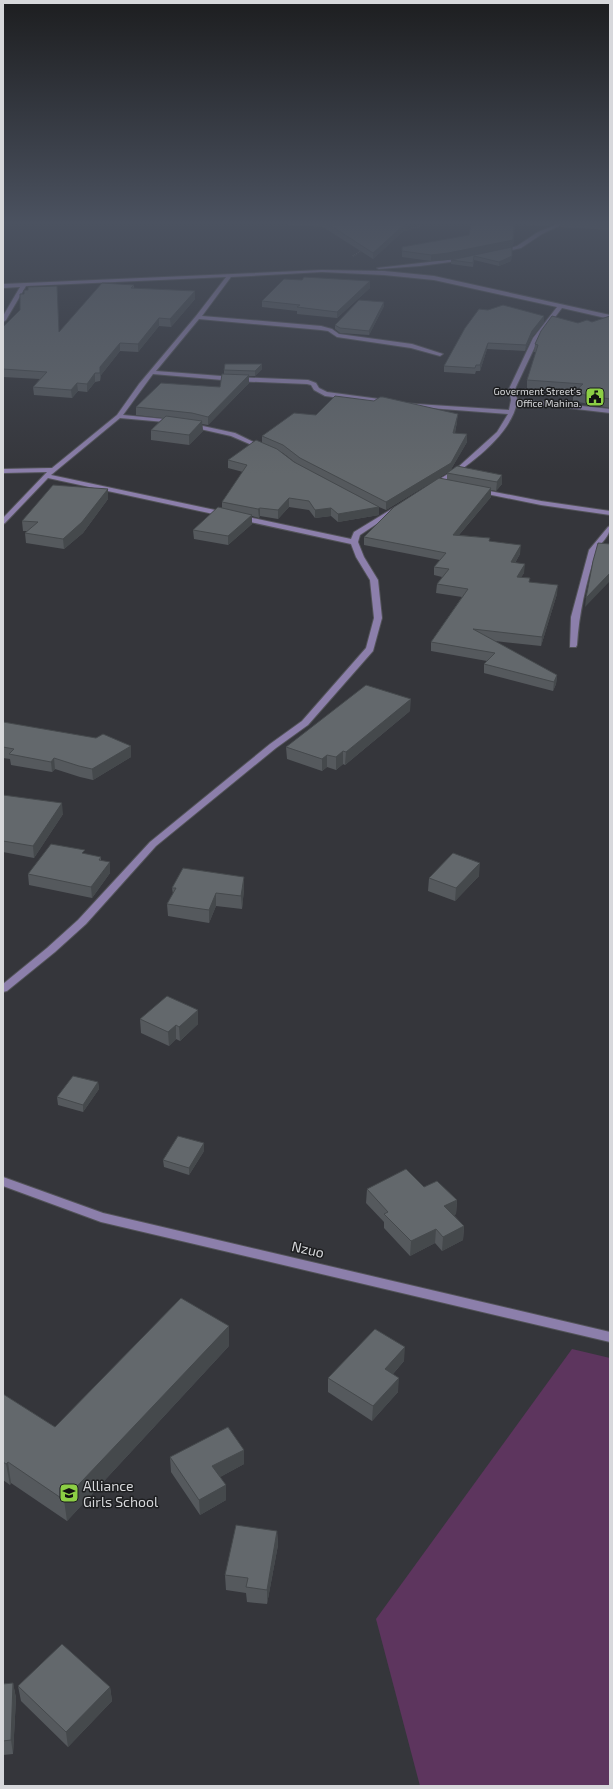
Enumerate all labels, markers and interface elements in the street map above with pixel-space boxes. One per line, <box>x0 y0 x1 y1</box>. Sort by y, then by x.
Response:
place label: Goverment Street's Office Mahina. <box>494 385 581 409</box>
public building icon: Goverment Street's Office Mahina. <box>584 386 606 408</box>
street label: Nzuo <box>290 1237 326 1261</box>
place label: Alliance Girls School <box>83 1477 159 1510</box>
school or university icon: Alliance Girls School <box>58 1482 80 1504</box>

